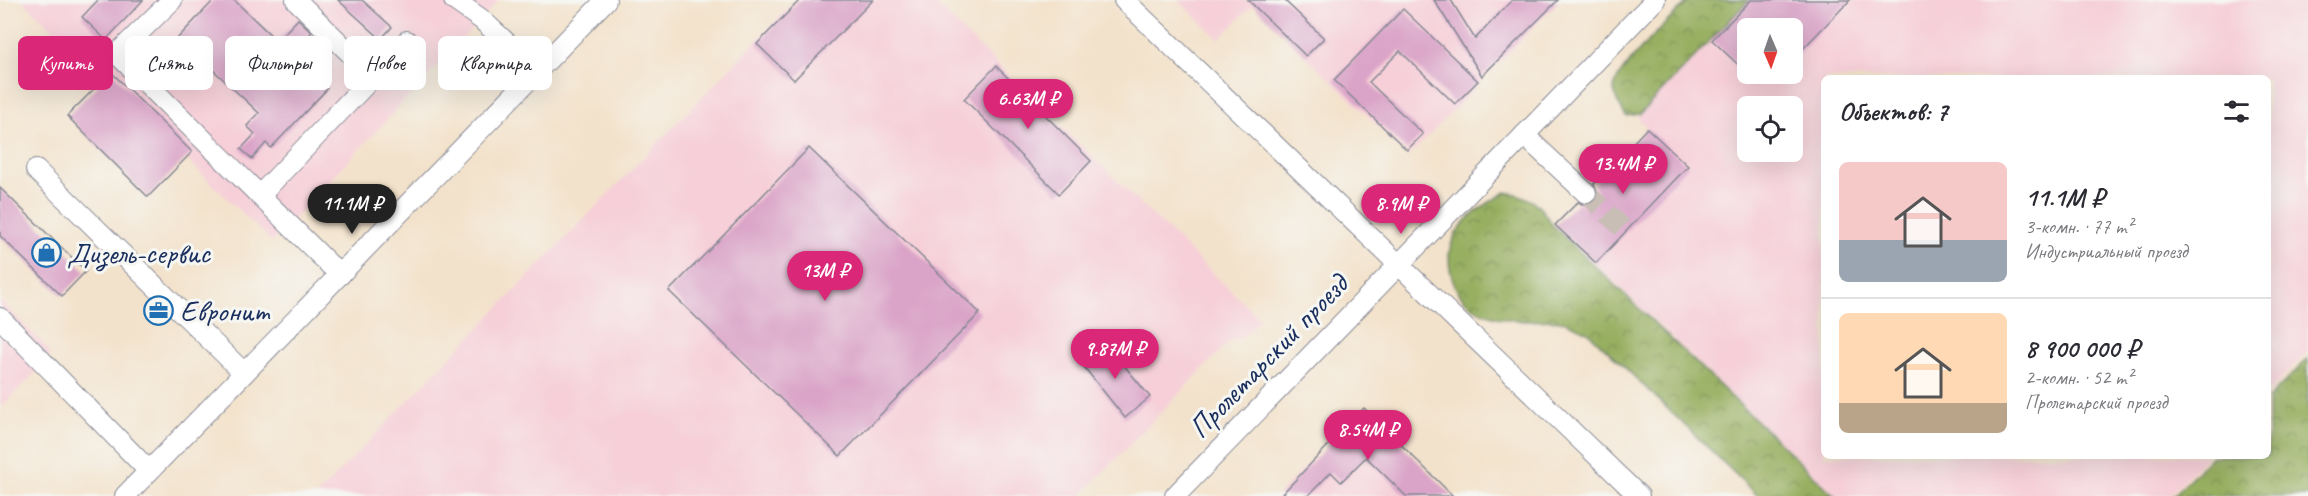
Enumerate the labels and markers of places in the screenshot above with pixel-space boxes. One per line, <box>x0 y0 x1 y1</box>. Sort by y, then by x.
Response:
pin: 6.63M ₽ <box>973 79 1083 130</box>
pin: 13.4M ₽ <box>1568 144 1678 195</box>
pin: 11.1M ₽ <box>297 184 407 235</box>
pin: 8.9M ₽ <box>1352 184 1450 235</box>
place label: Дизель-сервис <box>67 234 211 272</box>
shop icon: Дизель-сервис <box>30 237 62 269</box>
pin: 13M ₽ <box>783 251 867 302</box>
place label: Евронит <box>180 292 271 330</box>
office icon: Евронит <box>143 295 175 327</box>
pin: 9.87M ₽ <box>1060 329 1170 380</box>
pin: 8.54M ₽ <box>1313 410 1423 461</box>

